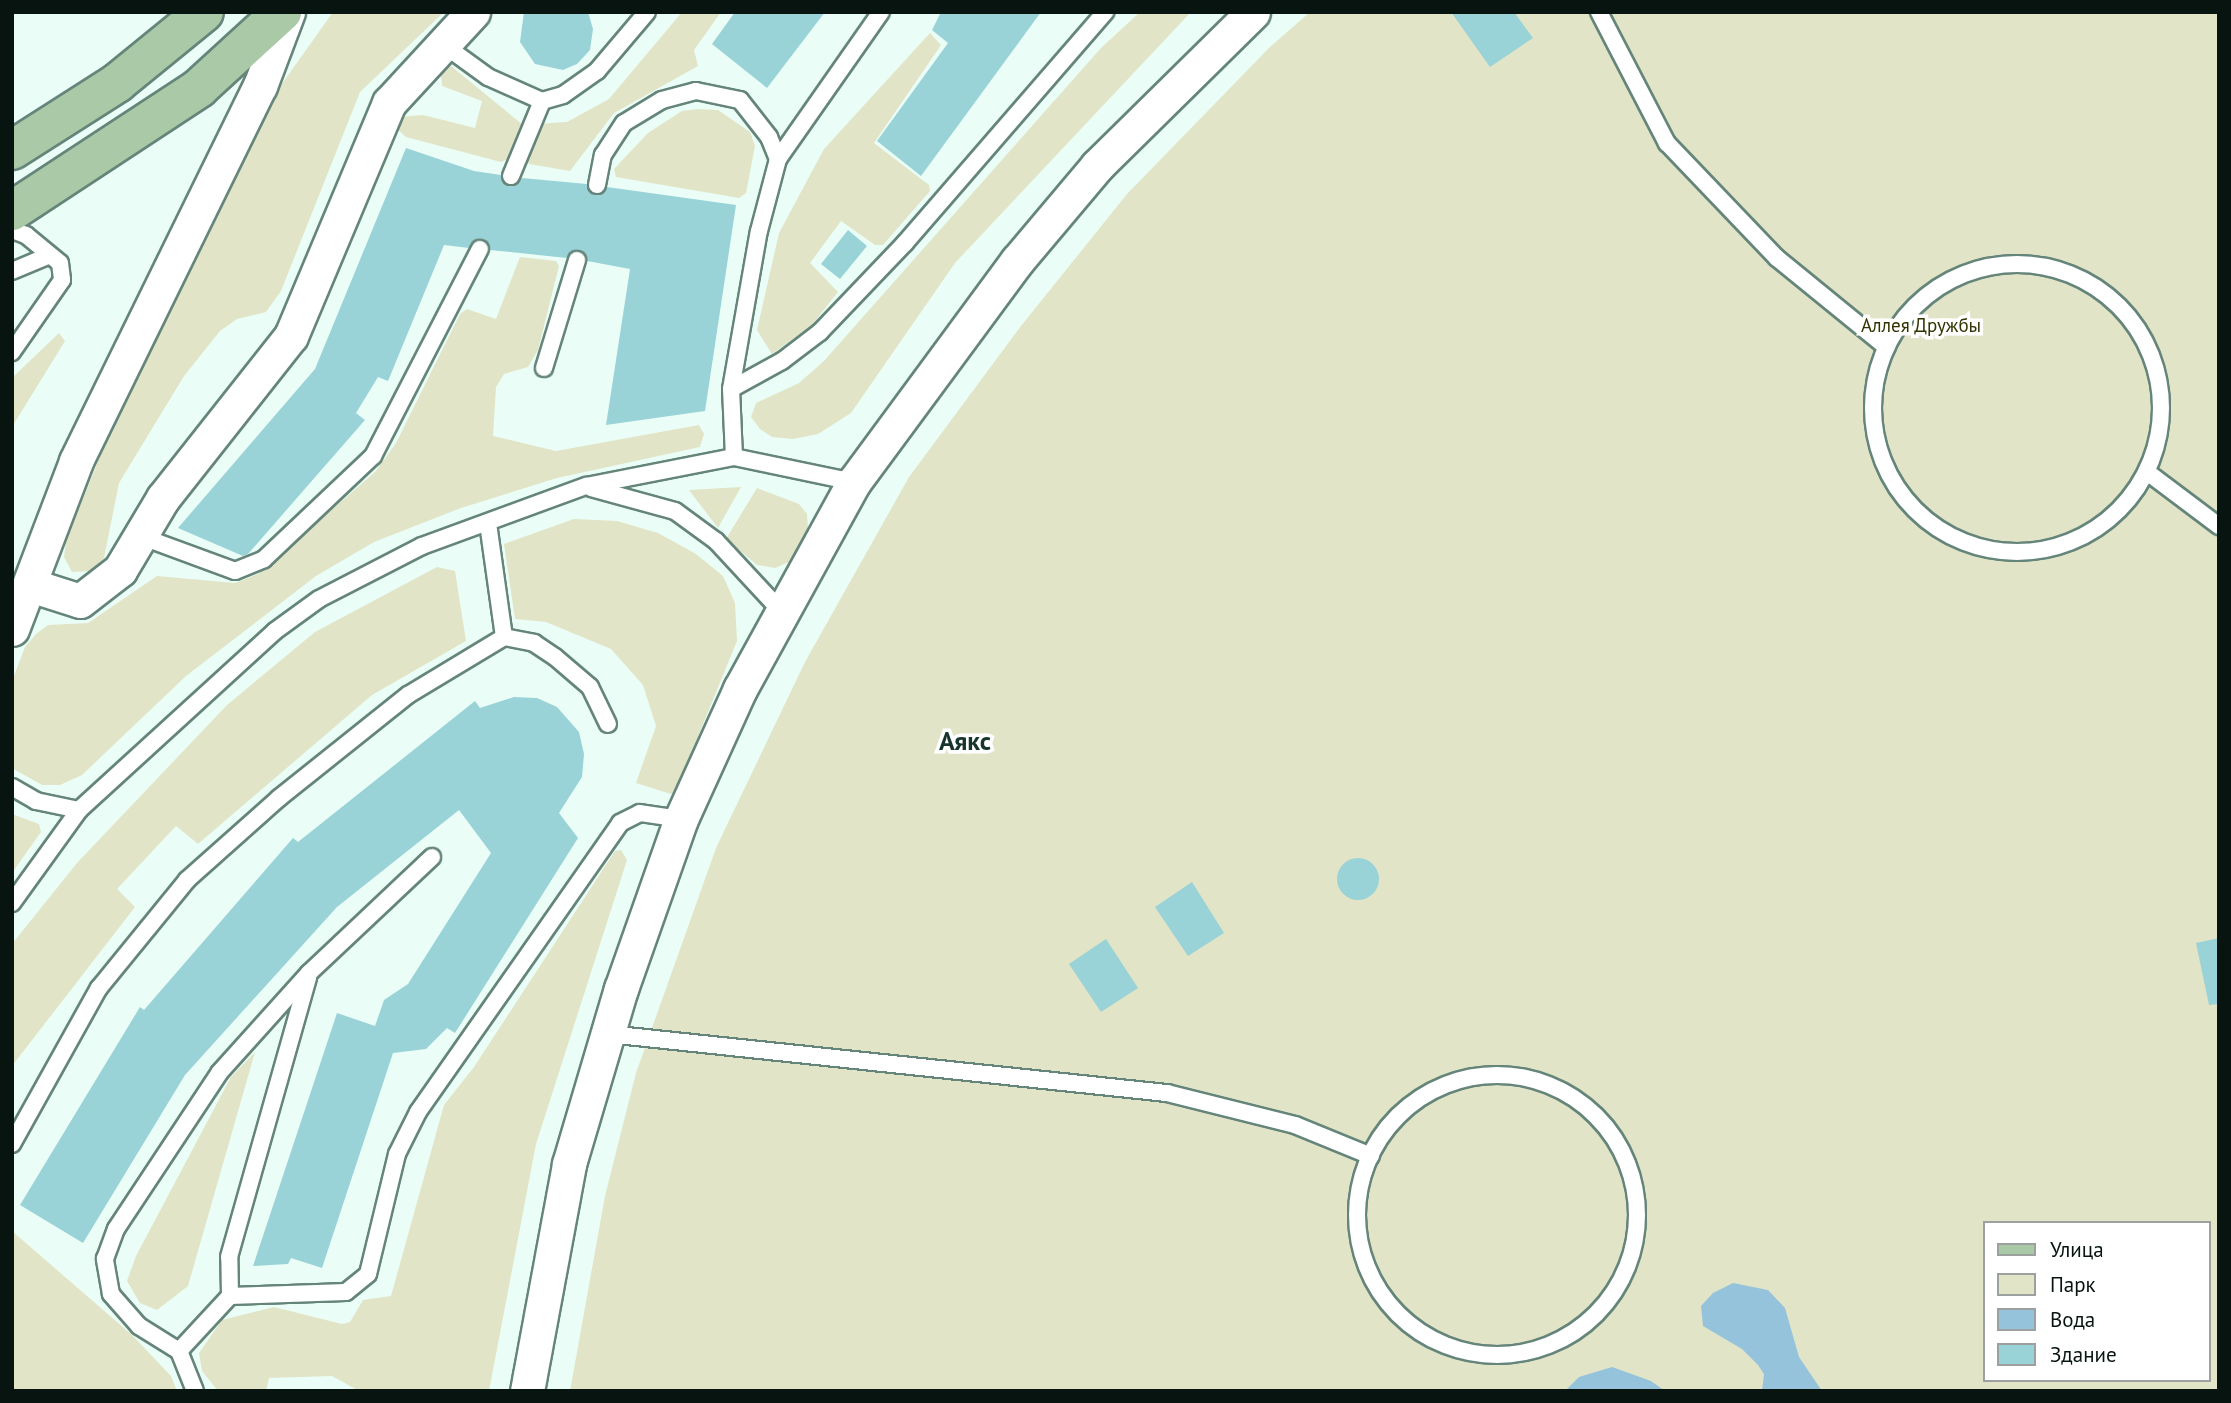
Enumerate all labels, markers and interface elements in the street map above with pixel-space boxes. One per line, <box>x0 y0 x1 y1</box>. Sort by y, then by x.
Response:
park label: Аллея Дружбы <box>1861 315 1981 337</box>
district label: Аякс <box>939 725 991 757</box>
legend <box>1982 1221 2210 1382</box>
text: Улица <box>2050 1236 2104 1263</box>
text: Парк <box>2050 1271 2096 1298</box>
text: Вода <box>2050 1306 2095 1333</box>
text: Здание <box>2050 1341 2117 1368</box>

